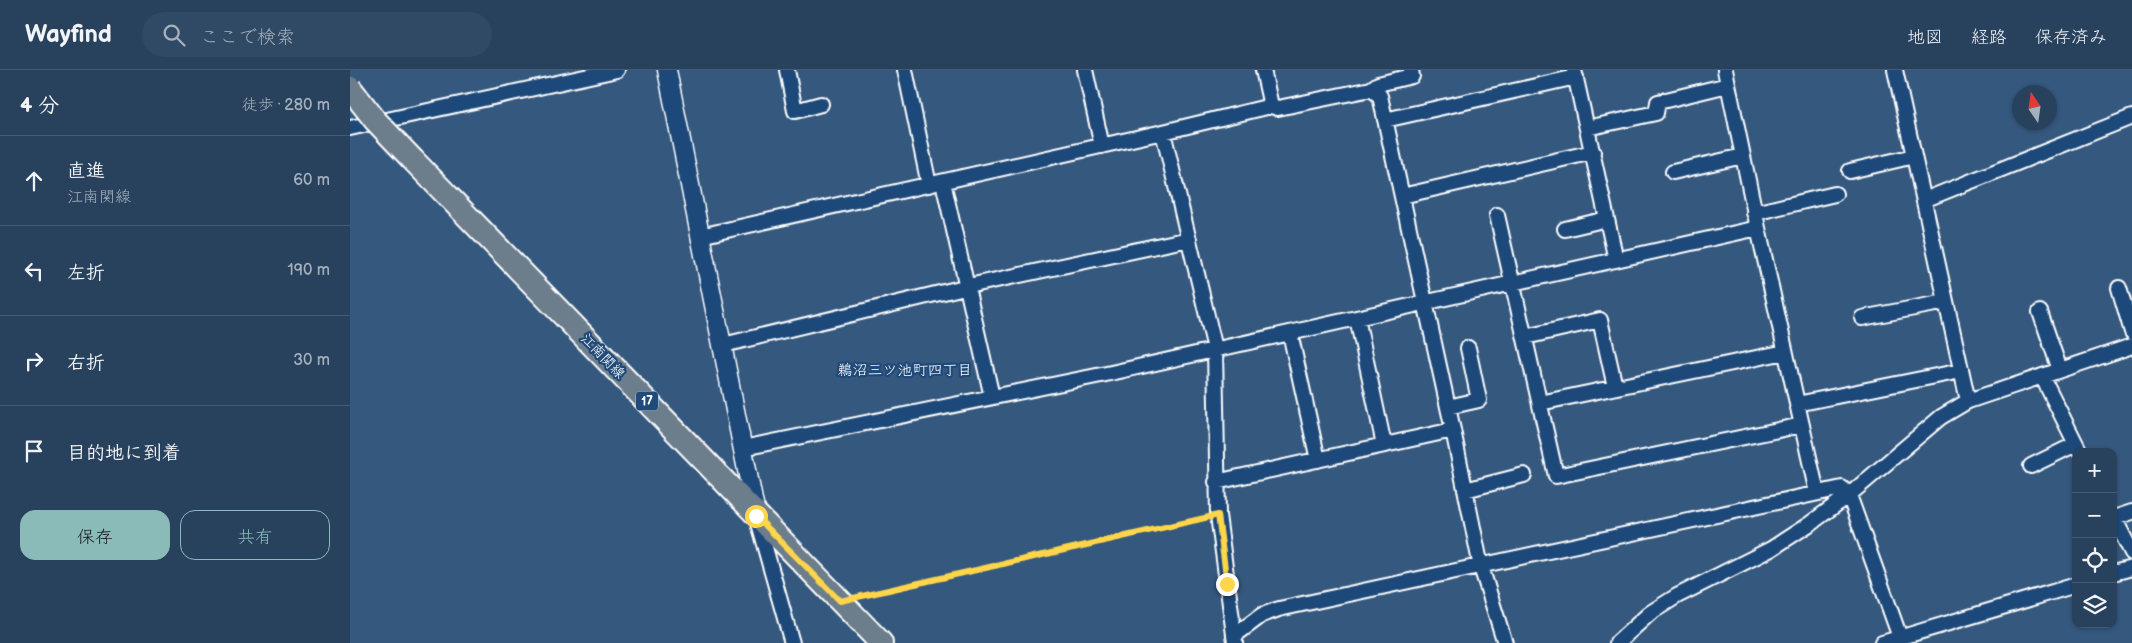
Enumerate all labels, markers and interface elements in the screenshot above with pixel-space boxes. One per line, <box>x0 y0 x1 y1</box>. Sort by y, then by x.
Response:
search box <box>142 12 492 57</box>
text: Wayfind <box>25 20 112 49</box>
icon: search <box>160 21 188 49</box>
text: ここで検索 <box>200 26 295 49</box>
text: 地図 <box>1907 27 1943 48</box>
text: 経路 <box>1971 27 2007 48</box>
text: 保存済み <box>2035 27 2107 48</box>
north arrow <box>2012 85 2057 130</box>
text: 4 分 <box>20 93 59 118</box>
text: 徒歩 · 280 m <box>242 96 330 115</box>
text: 直進 <box>67 160 105 183</box>
icon: ahead <box>20 167 48 195</box>
text: 60 m <box>293 171 330 190</box>
text: 江南関線 <box>67 188 131 207</box>
icon: left <box>20 257 48 285</box>
text: 190 m <box>288 261 330 280</box>
text: 左折 <box>67 262 105 285</box>
street label: 江南関線 <box>577 330 629 382</box>
icon: right <box>20 347 48 375</box>
text: 30 m <box>293 351 330 370</box>
text: 右折 <box>67 352 105 375</box>
district label: 鵜沼三ツ池町四丁目 <box>837 361 973 380</box>
road number: 17 <box>636 392 658 411</box>
icon: arrive <box>20 437 48 465</box>
text: 目的地に到着 <box>67 442 181 465</box>
map controls <box>2072 448 2117 628</box>
button: + <box>2072 448 2117 493</box>
button: − <box>2072 493 2117 538</box>
route start <box>745 505 768 528</box>
button: 保存 <box>20 510 170 560</box>
button: 共有 <box>180 510 330 560</box>
button: locate <box>2072 538 2117 583</box>
route end <box>1216 573 1239 596</box>
button: layers <box>2072 583 2117 628</box>

